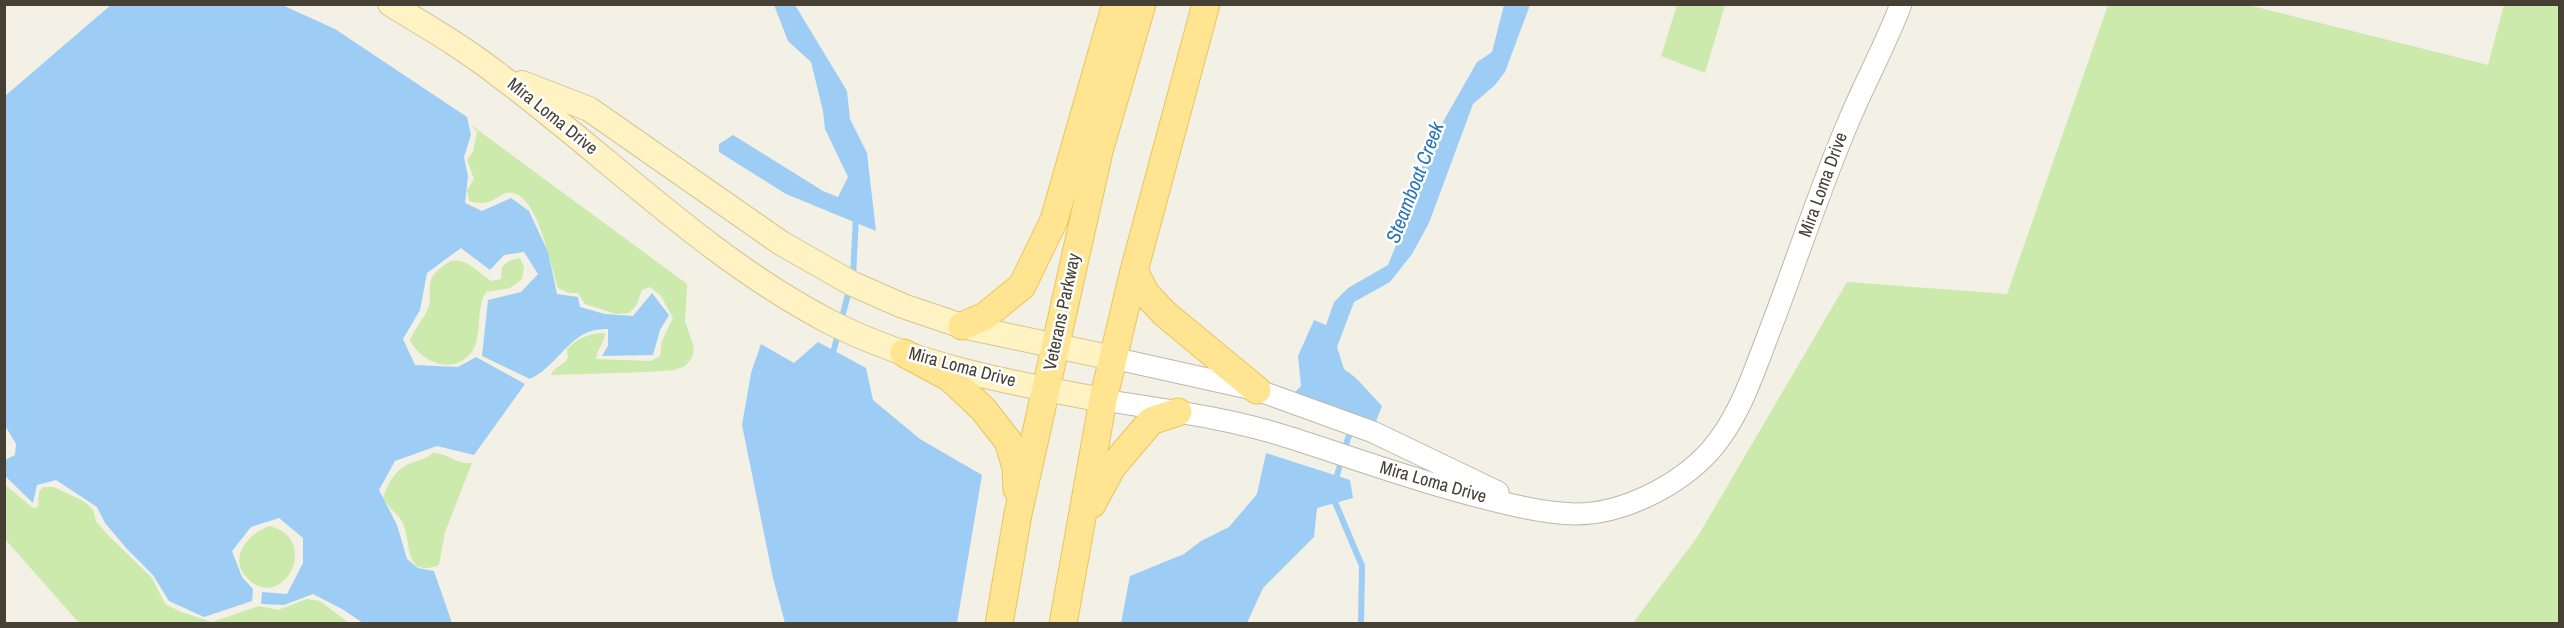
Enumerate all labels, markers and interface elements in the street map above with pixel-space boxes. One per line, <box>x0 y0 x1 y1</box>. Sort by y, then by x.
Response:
street label: Mira Loma Drive <box>502 74 602 160</box>
water label: Steamboat Creek <box>1382 119 1450 247</box>
street label: Mira Loma Drive <box>1795 130 1853 240</box>
street label: Veterans Parkway <box>1040 252 1086 372</box>
street label: Mira Loma Drive <box>906 343 1018 393</box>
street label: Mira Loma Drive <box>1377 457 1489 509</box>

